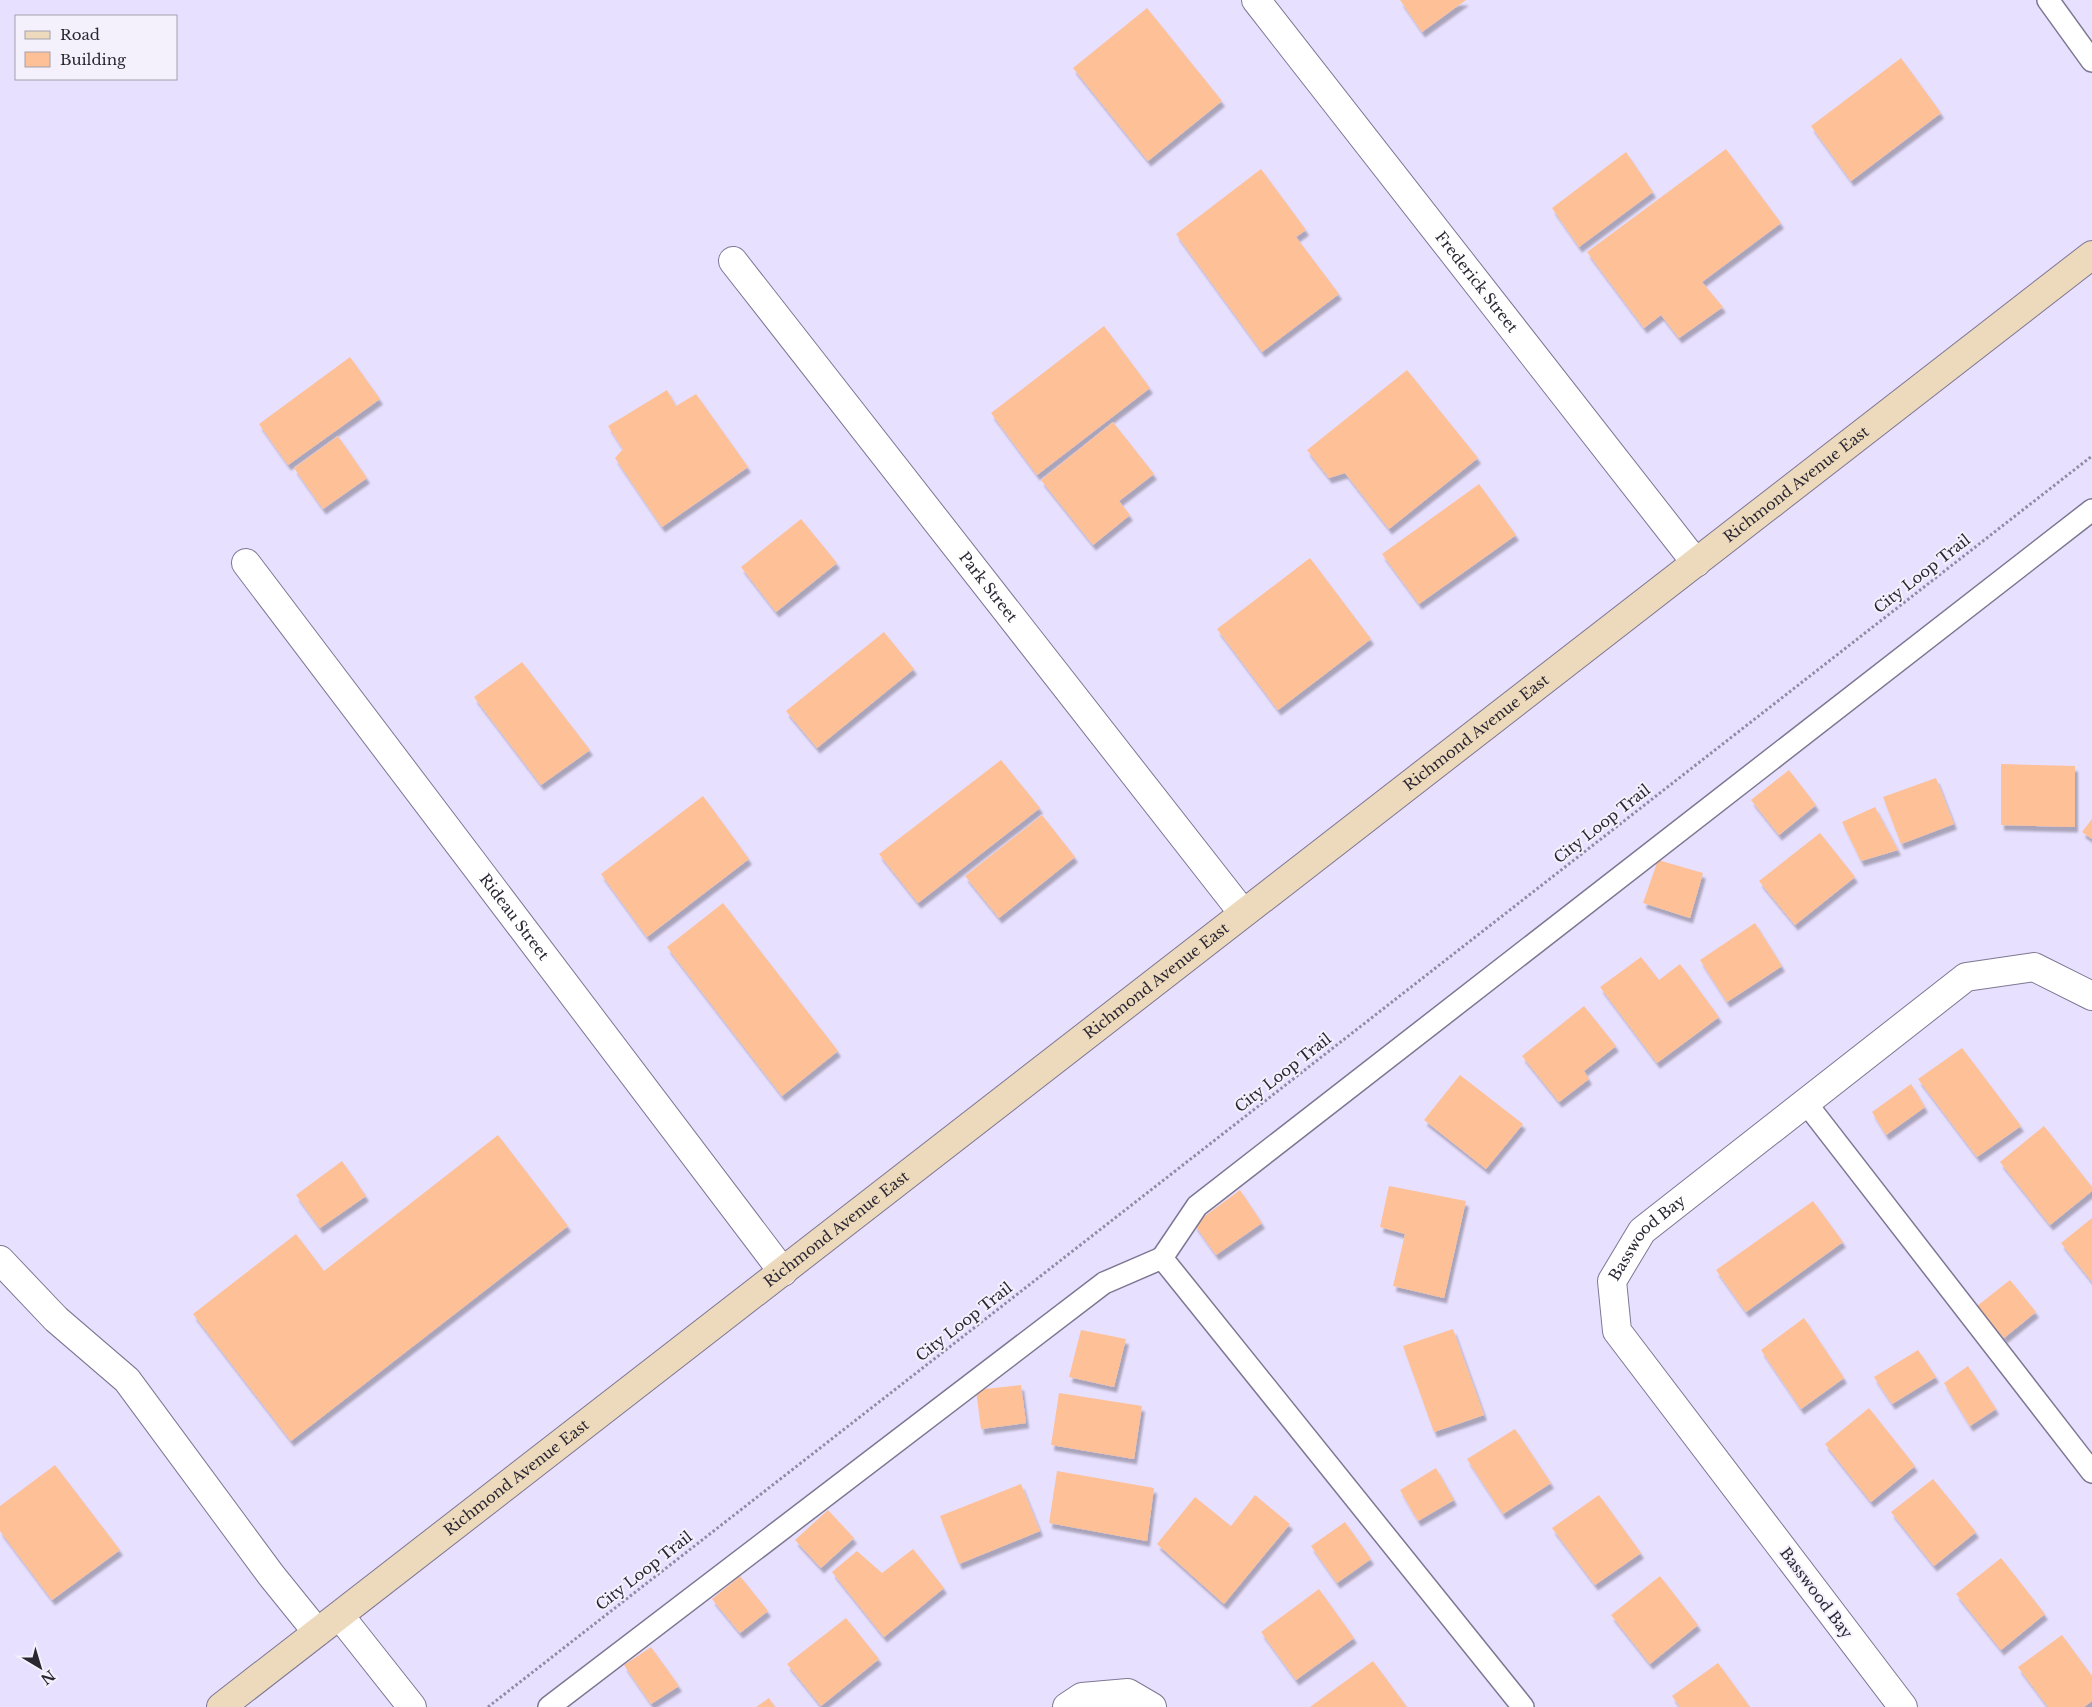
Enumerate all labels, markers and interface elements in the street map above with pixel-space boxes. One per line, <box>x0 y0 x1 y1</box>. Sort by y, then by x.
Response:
legend <box>15 15 178 80</box>
text: Road <box>60 25 100 44</box>
text: Building <box>60 50 127 69</box>
street label: Frederick Street <box>1431 227 1522 336</box>
street label: Richmond Avenue East <box>1720 422 1873 546</box>
street label: City Loop Trail <box>1870 530 1974 617</box>
street label: Park Street <box>955 548 1022 626</box>
street label: Richmond Avenue East <box>1400 670 1553 795</box>
street label: City Loop Trail <box>1550 780 1654 867</box>
street label: Rideau Street <box>476 870 554 964</box>
street label: Richmond Avenue East <box>1080 918 1233 1043</box>
street label: City Loop Trail <box>1231 1029 1335 1116</box>
street label: Richmond Avenue East <box>760 1167 913 1291</box>
street label: Basswood Bay <box>1604 1190 1689 1284</box>
street label: City Loop Trail <box>912 1278 1016 1365</box>
street label: Richmond Avenue East <box>440 1415 593 1540</box>
street label: City Loop Trail <box>592 1527 696 1614</box>
street label: Basswood Bay <box>1776 1543 1857 1642</box>
north arrow <box>15 1642 65 1692</box>
text: N <box>37 1666 59 1688</box>

